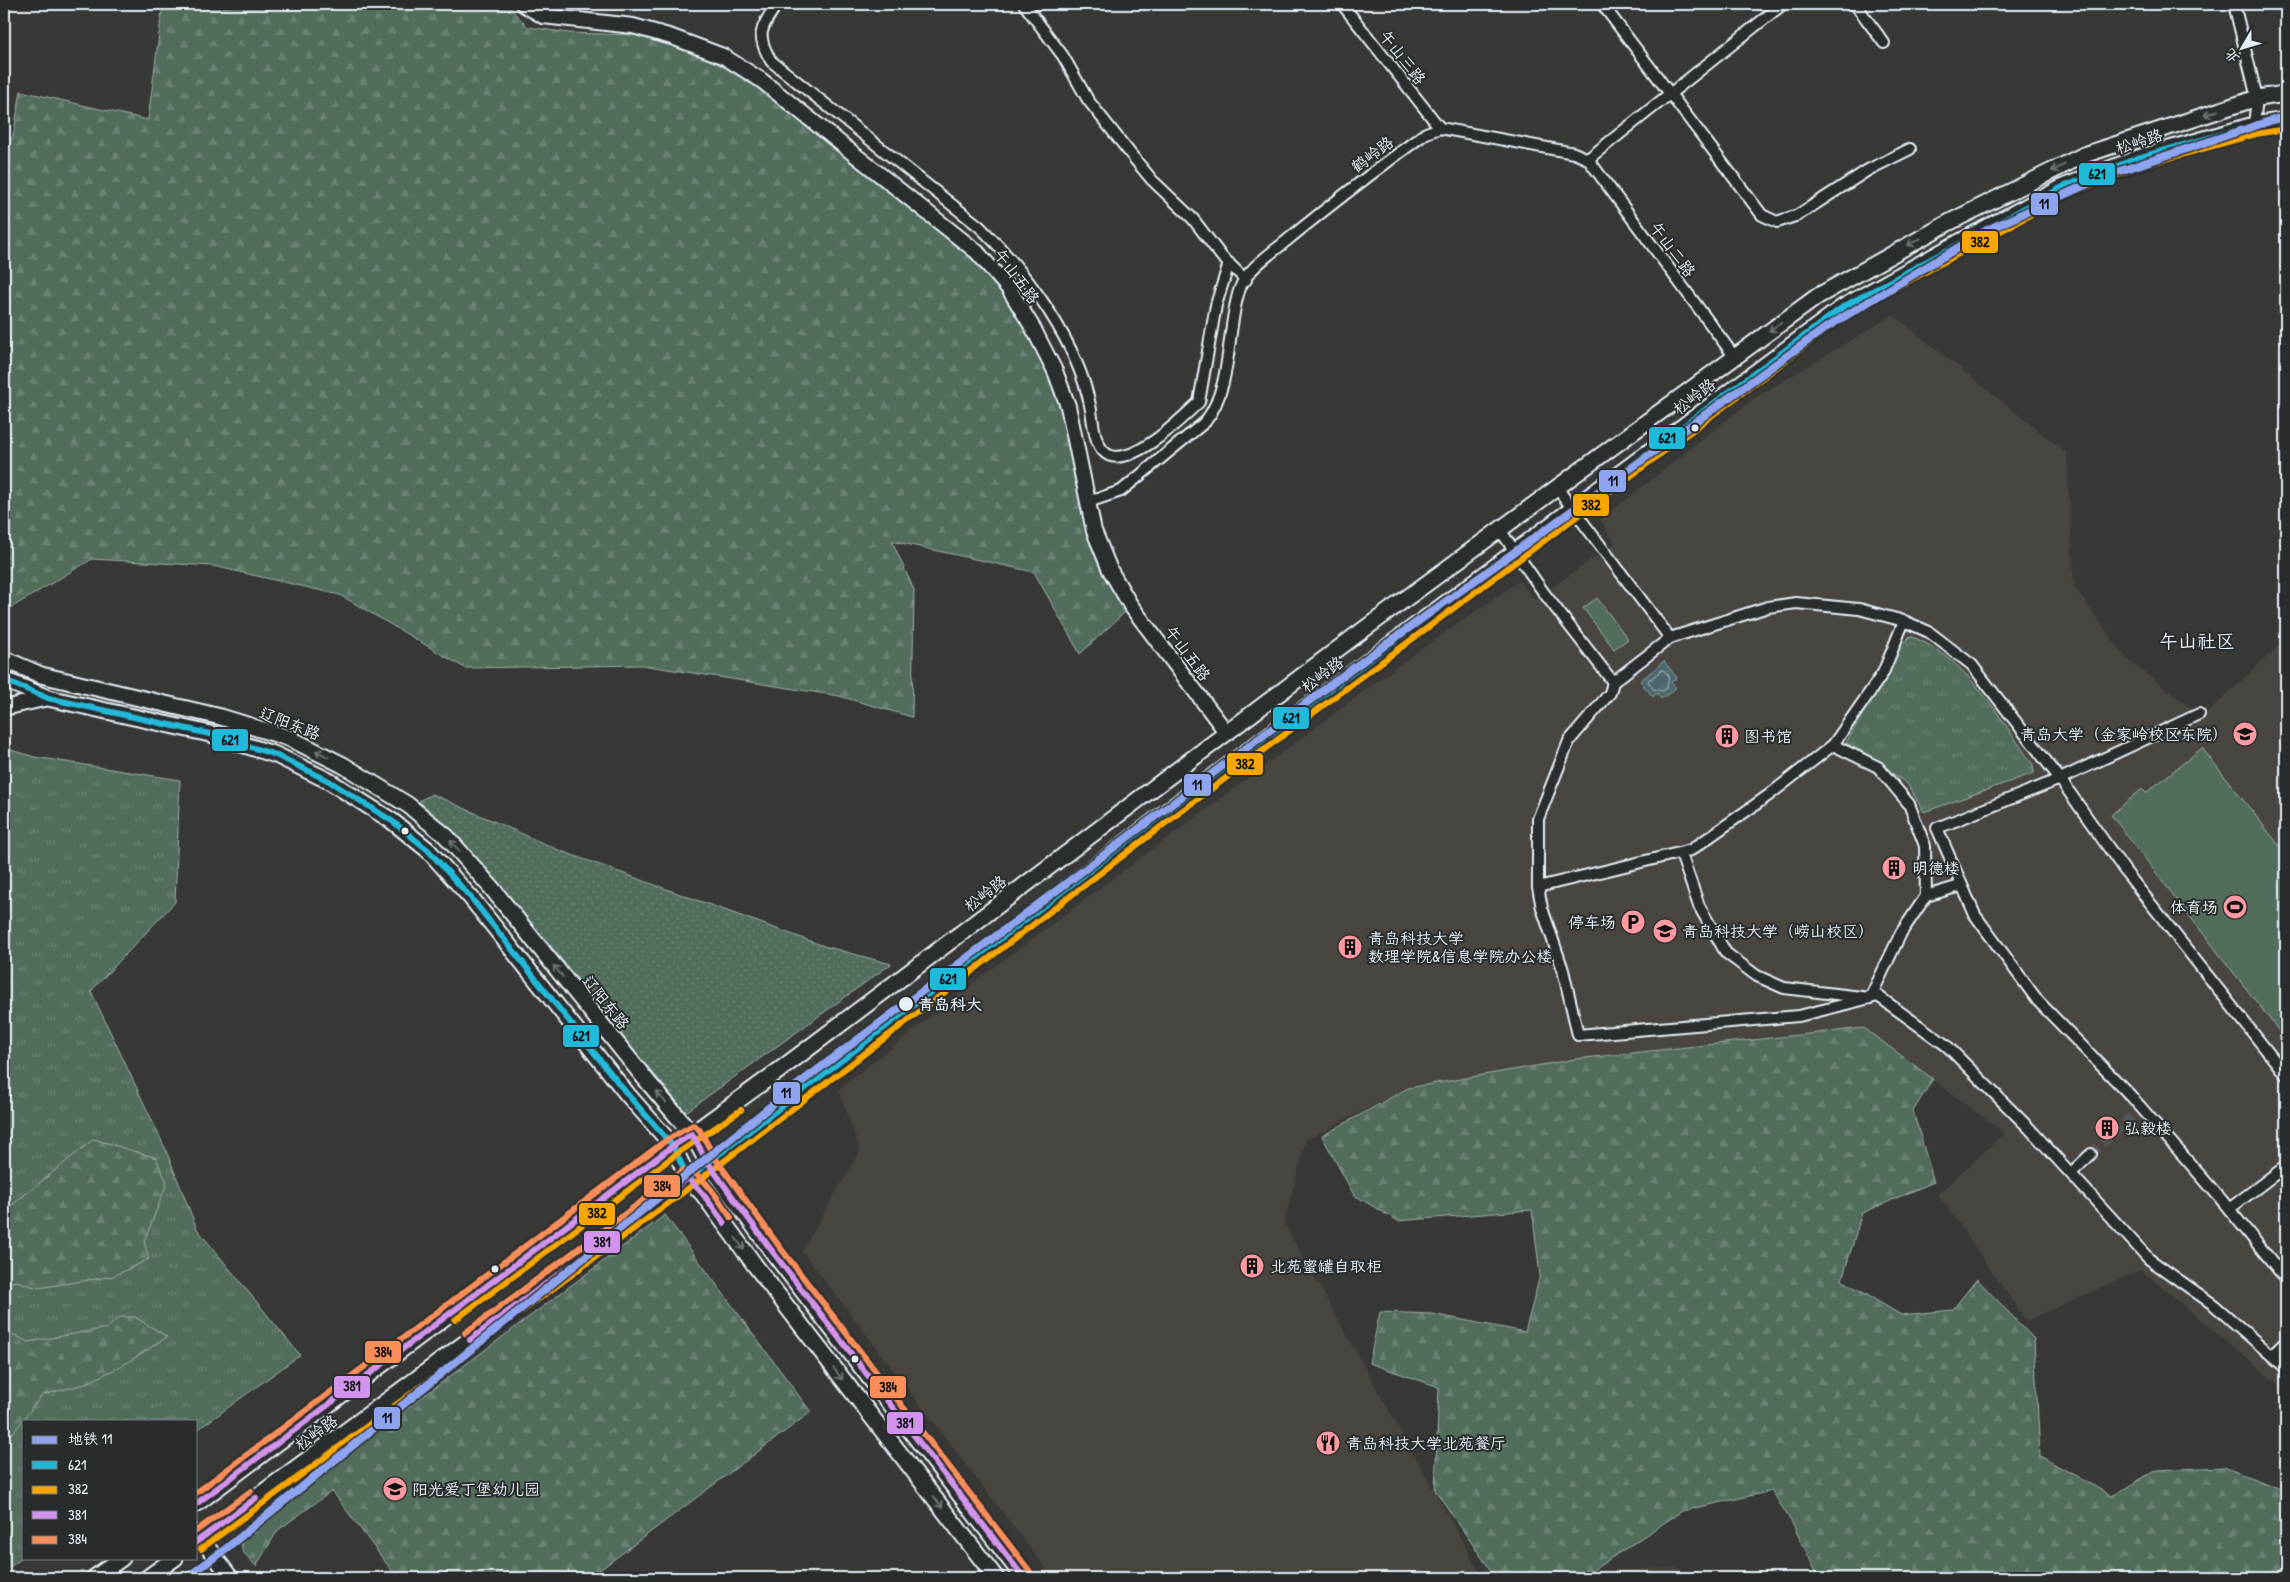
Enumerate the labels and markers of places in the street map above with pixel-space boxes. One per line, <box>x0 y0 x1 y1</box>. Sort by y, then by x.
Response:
unlabelled marker <box>1690 423 1700 433</box>
school or university icon: 青岛大学（金家岭校区东院） <box>2232 721 2258 747</box>
building icon: 图书馆 <box>1714 723 1740 749</box>
place label: 青岛大学（金家岭校区东院） <box>2020 723 2228 745</box>
place label: 图书馆 <box>1744 725 1792 747</box>
unlabelled marker <box>400 826 410 836</box>
building icon: 明德楼 <box>1881 855 1907 881</box>
place label: 明德楼 <box>1912 857 1960 879</box>
sports icon: 体育场 <box>2222 894 2248 920</box>
place label: 体育场 <box>2170 896 2218 918</box>
parking icon: 停车场 <box>1620 909 1646 935</box>
place label: 停车场 <box>1568 911 1616 933</box>
school or university icon: 青岛科技大学（崂山校区） <box>1652 918 1678 944</box>
place label: 青岛科技大学（崂山校区） <box>1682 920 1874 942</box>
place label: 青岛科技大学 数理学院&信息学院办公楼 <box>1368 927 1552 967</box>
building icon: 青岛科技大学 数理学院&信息学院办公楼 <box>1337 934 1363 960</box>
place label: 青岛科大 <box>918 993 982 1015</box>
marker: 青岛科大 <box>897 995 915 1013</box>
building icon: 弘毅楼 <box>2094 1115 2120 1141</box>
place label: 弘毅楼 <box>2124 1117 2172 1139</box>
building icon: 北苑蜜罐自取柜 <box>1239 1253 1265 1279</box>
place label: 北苑蜜罐自取柜 <box>1270 1255 1382 1277</box>
unlabelled marker <box>490 1264 500 1274</box>
unlabelled marker <box>850 1354 860 1364</box>
restaurant icon: 青岛科技大学北苑餐厅 <box>1315 1430 1341 1456</box>
place label: 青岛科技大学北苑餐厅 <box>1346 1432 1506 1454</box>
school or university icon: 阳光爱丁堡幼儿园 <box>382 1476 408 1502</box>
place label: 阳光爱丁堡幼儿园 <box>412 1478 540 1500</box>

